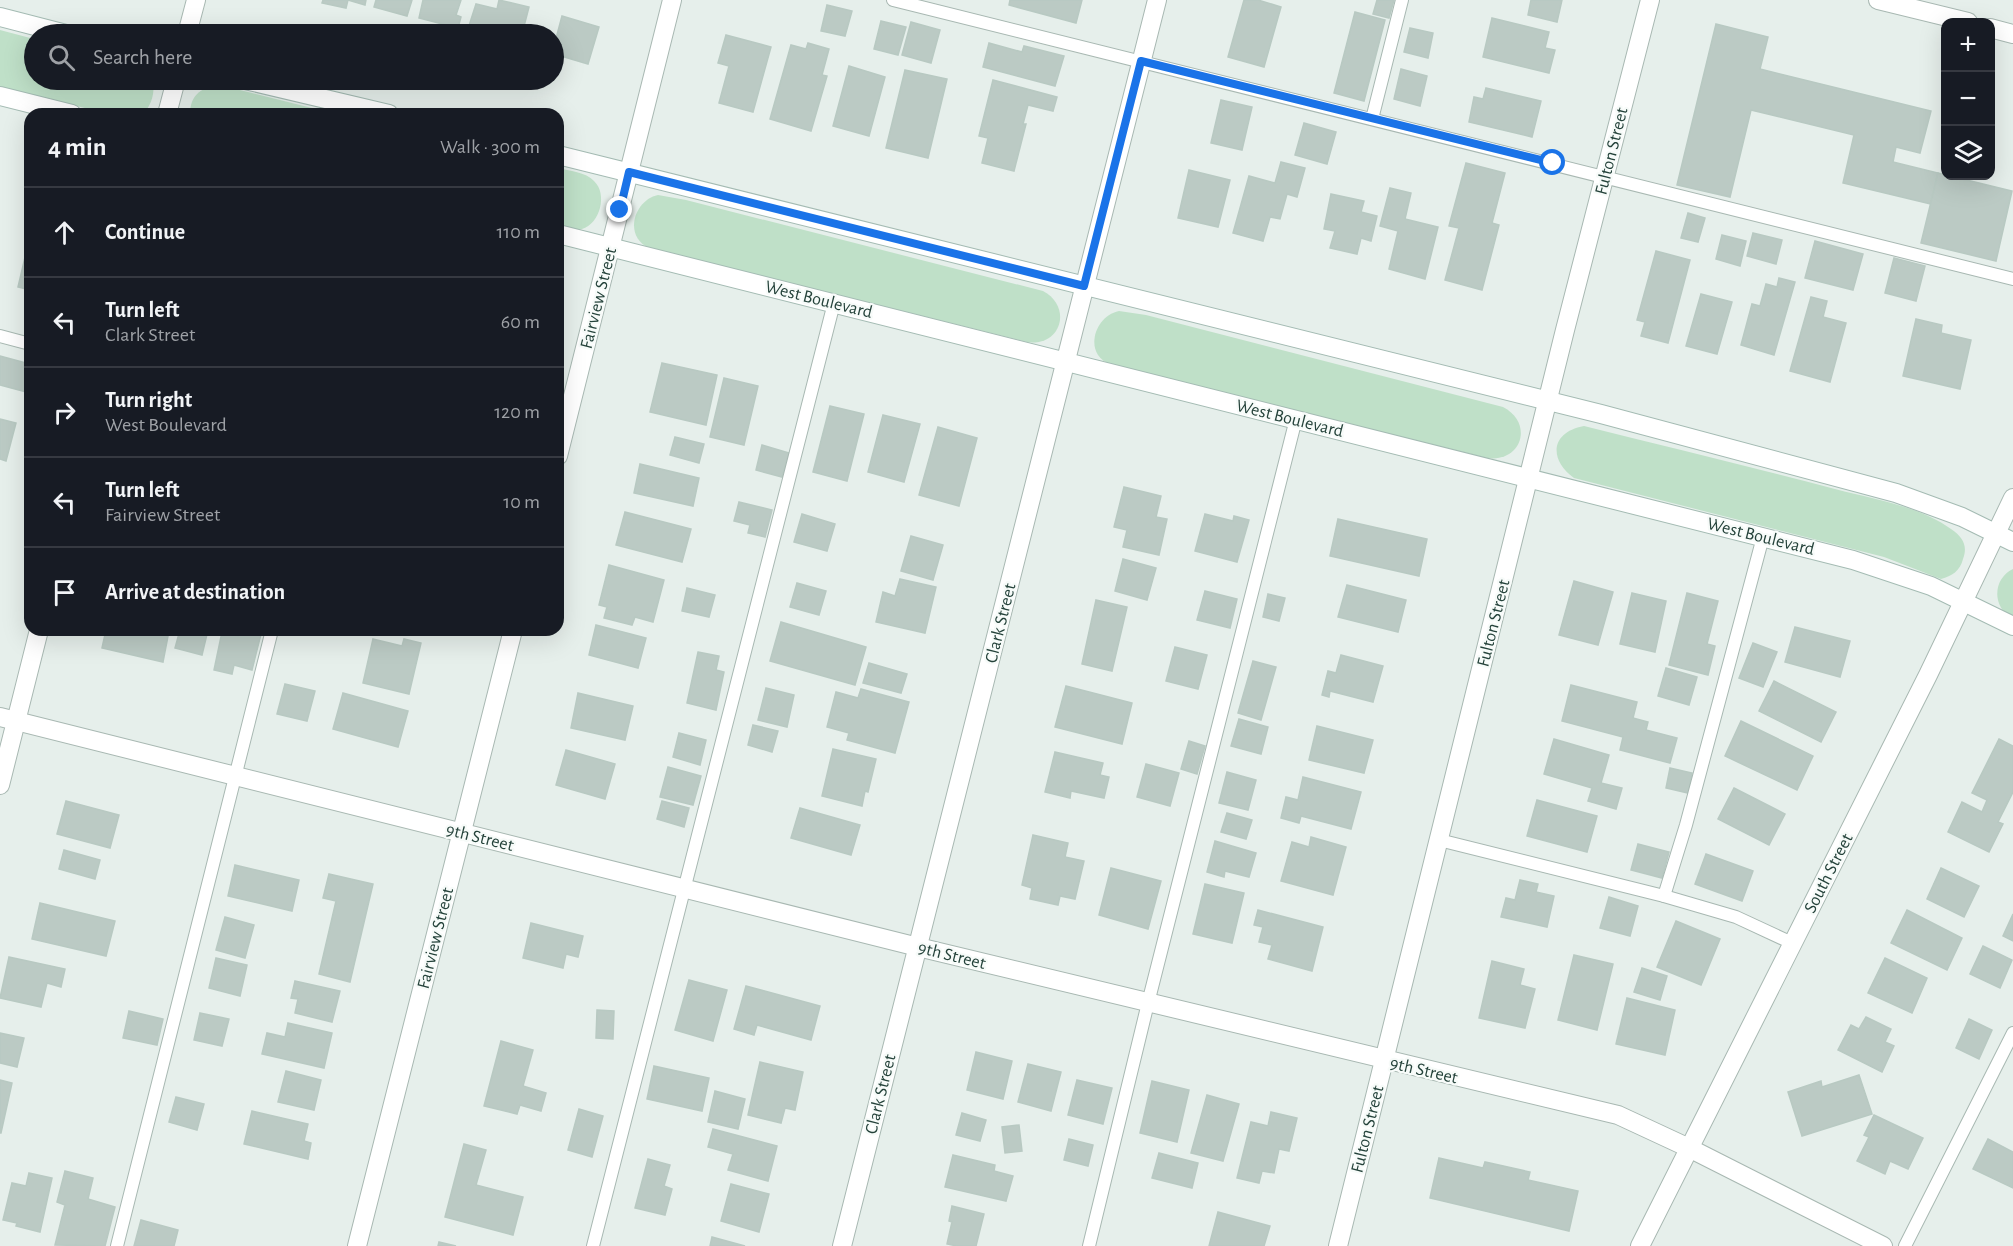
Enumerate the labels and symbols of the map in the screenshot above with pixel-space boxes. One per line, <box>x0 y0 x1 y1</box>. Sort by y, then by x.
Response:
street label: Fulton Street <box>1592 105 1632 197</box>
route start <box>1539 149 1565 175</box>
route end <box>606 196 632 222</box>
street label: Fairview Street <box>578 245 620 351</box>
street label: West Boulevard <box>763 278 874 322</box>
street label: West Boulevard <box>1234 397 1345 441</box>
street label: West Boulevard <box>1705 515 1816 559</box>
street label: Fulton Street <box>1474 577 1514 669</box>
street label: Clark Street <box>982 581 1020 665</box>
street label: 9th Street <box>444 821 516 855</box>
street label: South Street <box>1801 831 1857 916</box>
street label: Fairview Street <box>415 885 457 991</box>
street label: 9th Street <box>916 939 988 973</box>
street label: Clark Street <box>862 1052 900 1136</box>
street label: 9th Street <box>1388 1054 1460 1088</box>
street label: Fulton Street <box>1348 1083 1388 1175</box>

